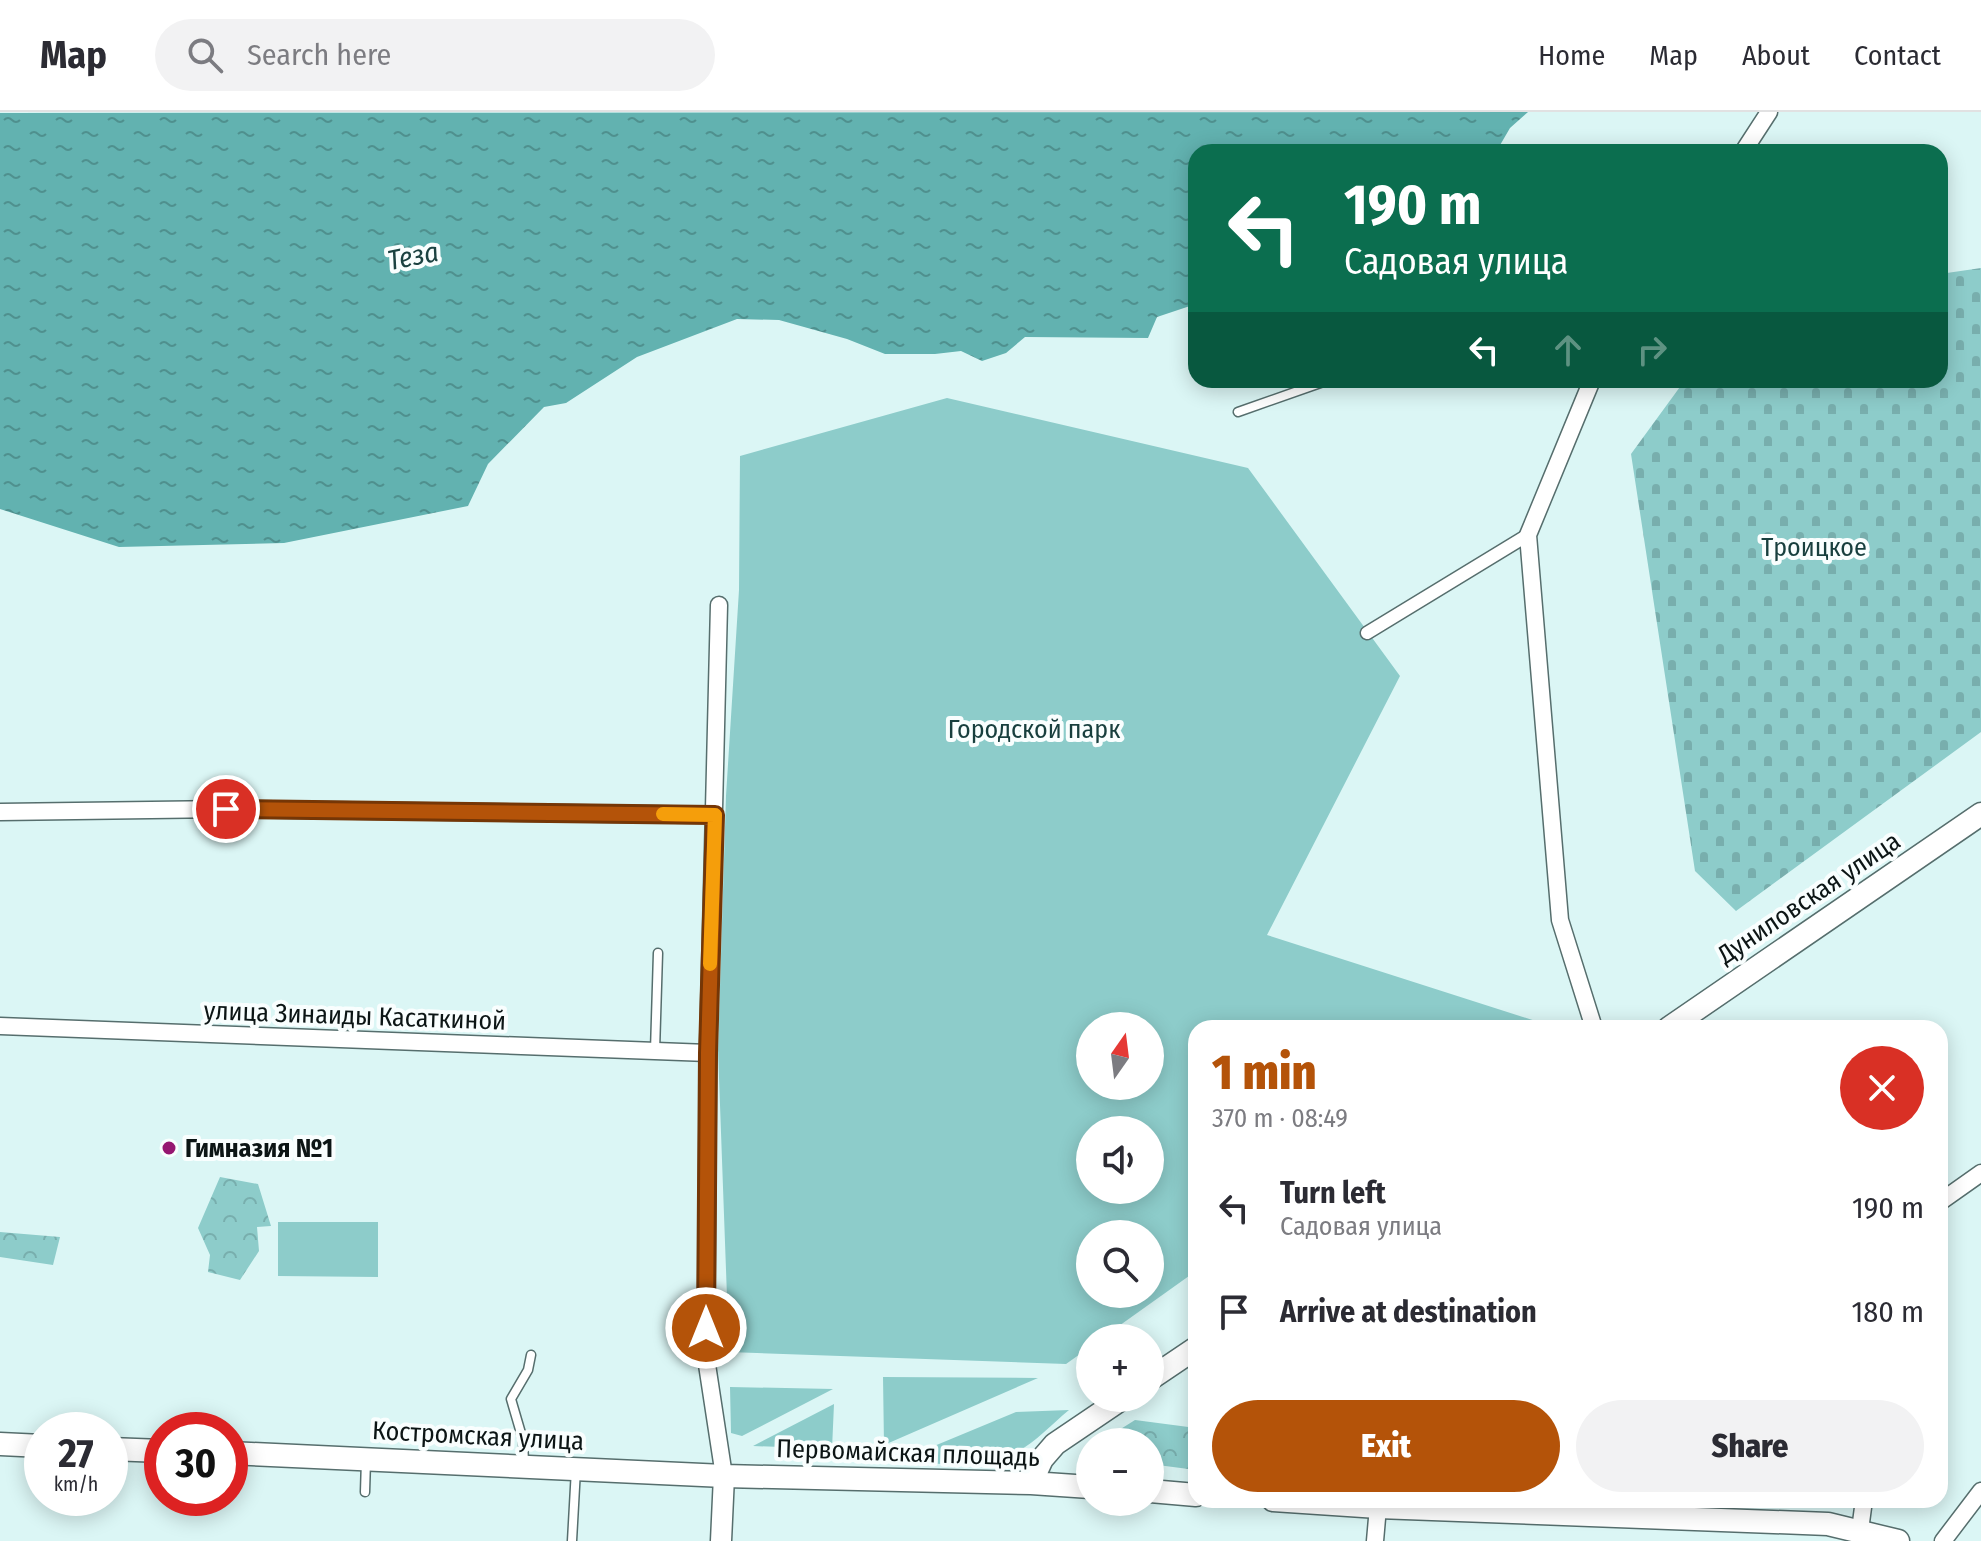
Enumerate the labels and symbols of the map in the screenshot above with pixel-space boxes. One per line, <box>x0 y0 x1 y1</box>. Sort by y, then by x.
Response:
water label: Теза <box>385 235 441 277</box>
park label: Троицкое <box>1761 532 1867 563</box>
park label: Городской парк <box>948 714 1120 745</box>
pin <box>192 775 260 843</box>
street label: Дуниловская улица <box>1711 825 1906 971</box>
street label: улица Зинаиды Касаткиной <box>203 995 507 1037</box>
north arrow <box>1076 1012 1164 1100</box>
place label: Гимназия №1 <box>185 1133 333 1164</box>
marker: Гимназия №1 <box>160 1139 178 1157</box>
position arrow <box>664 1286 748 1370</box>
speed limit sign: 30 <box>144 1412 248 1516</box>
street label: Костромская улица <box>371 1415 585 1457</box>
street label: Первомайская площадь <box>776 1433 1040 1473</box>

